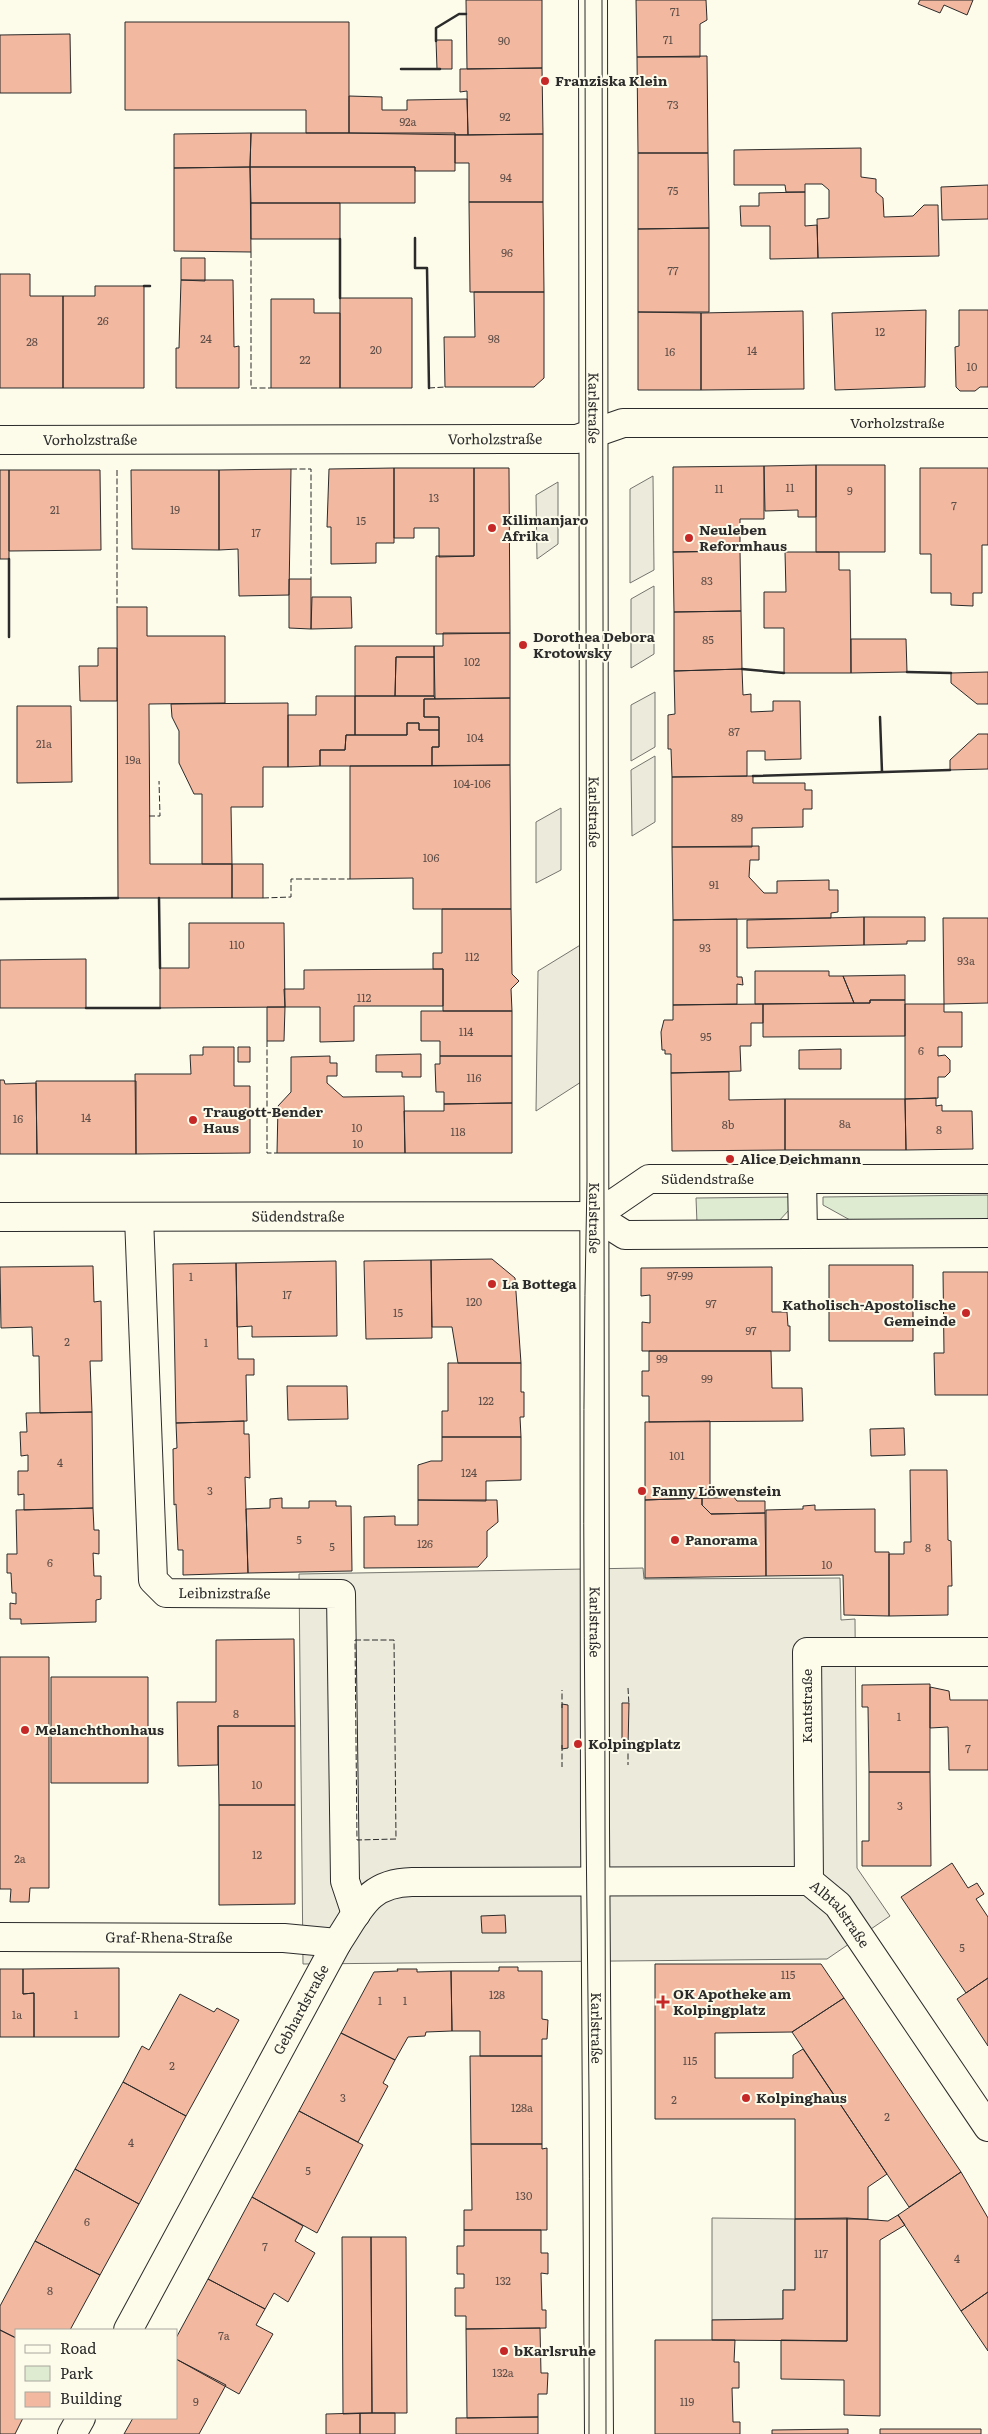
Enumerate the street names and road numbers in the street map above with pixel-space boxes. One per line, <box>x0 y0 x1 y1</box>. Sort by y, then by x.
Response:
street label: Karlstraße <box>584 372 604 444</box>
street label: Vorholzstraße <box>850 412 945 432</box>
street label: Vorholzstraße <box>448 428 542 448</box>
street label: Vorholzstraße <box>43 429 137 449</box>
street label: Karlstraße <box>585 776 605 848</box>
street label: Südendstraße <box>661 1168 754 1188</box>
street label: Karlstraße <box>585 1182 605 1254</box>
street label: Südendstraße <box>251 1205 345 1226</box>
street label: Leibnizstraße <box>178 1582 271 1603</box>
street label: Karlstraße <box>586 1586 606 1658</box>
street label: Kantstraße <box>796 1669 816 1743</box>
street label: Albtalstraße <box>806 1875 875 1951</box>
street label: Graf-Rhena-Straße <box>105 1926 233 1947</box>
street label: Gebhardstraße <box>268 1961 333 2058</box>
street label: Karlstraße <box>587 1992 608 2064</box>

